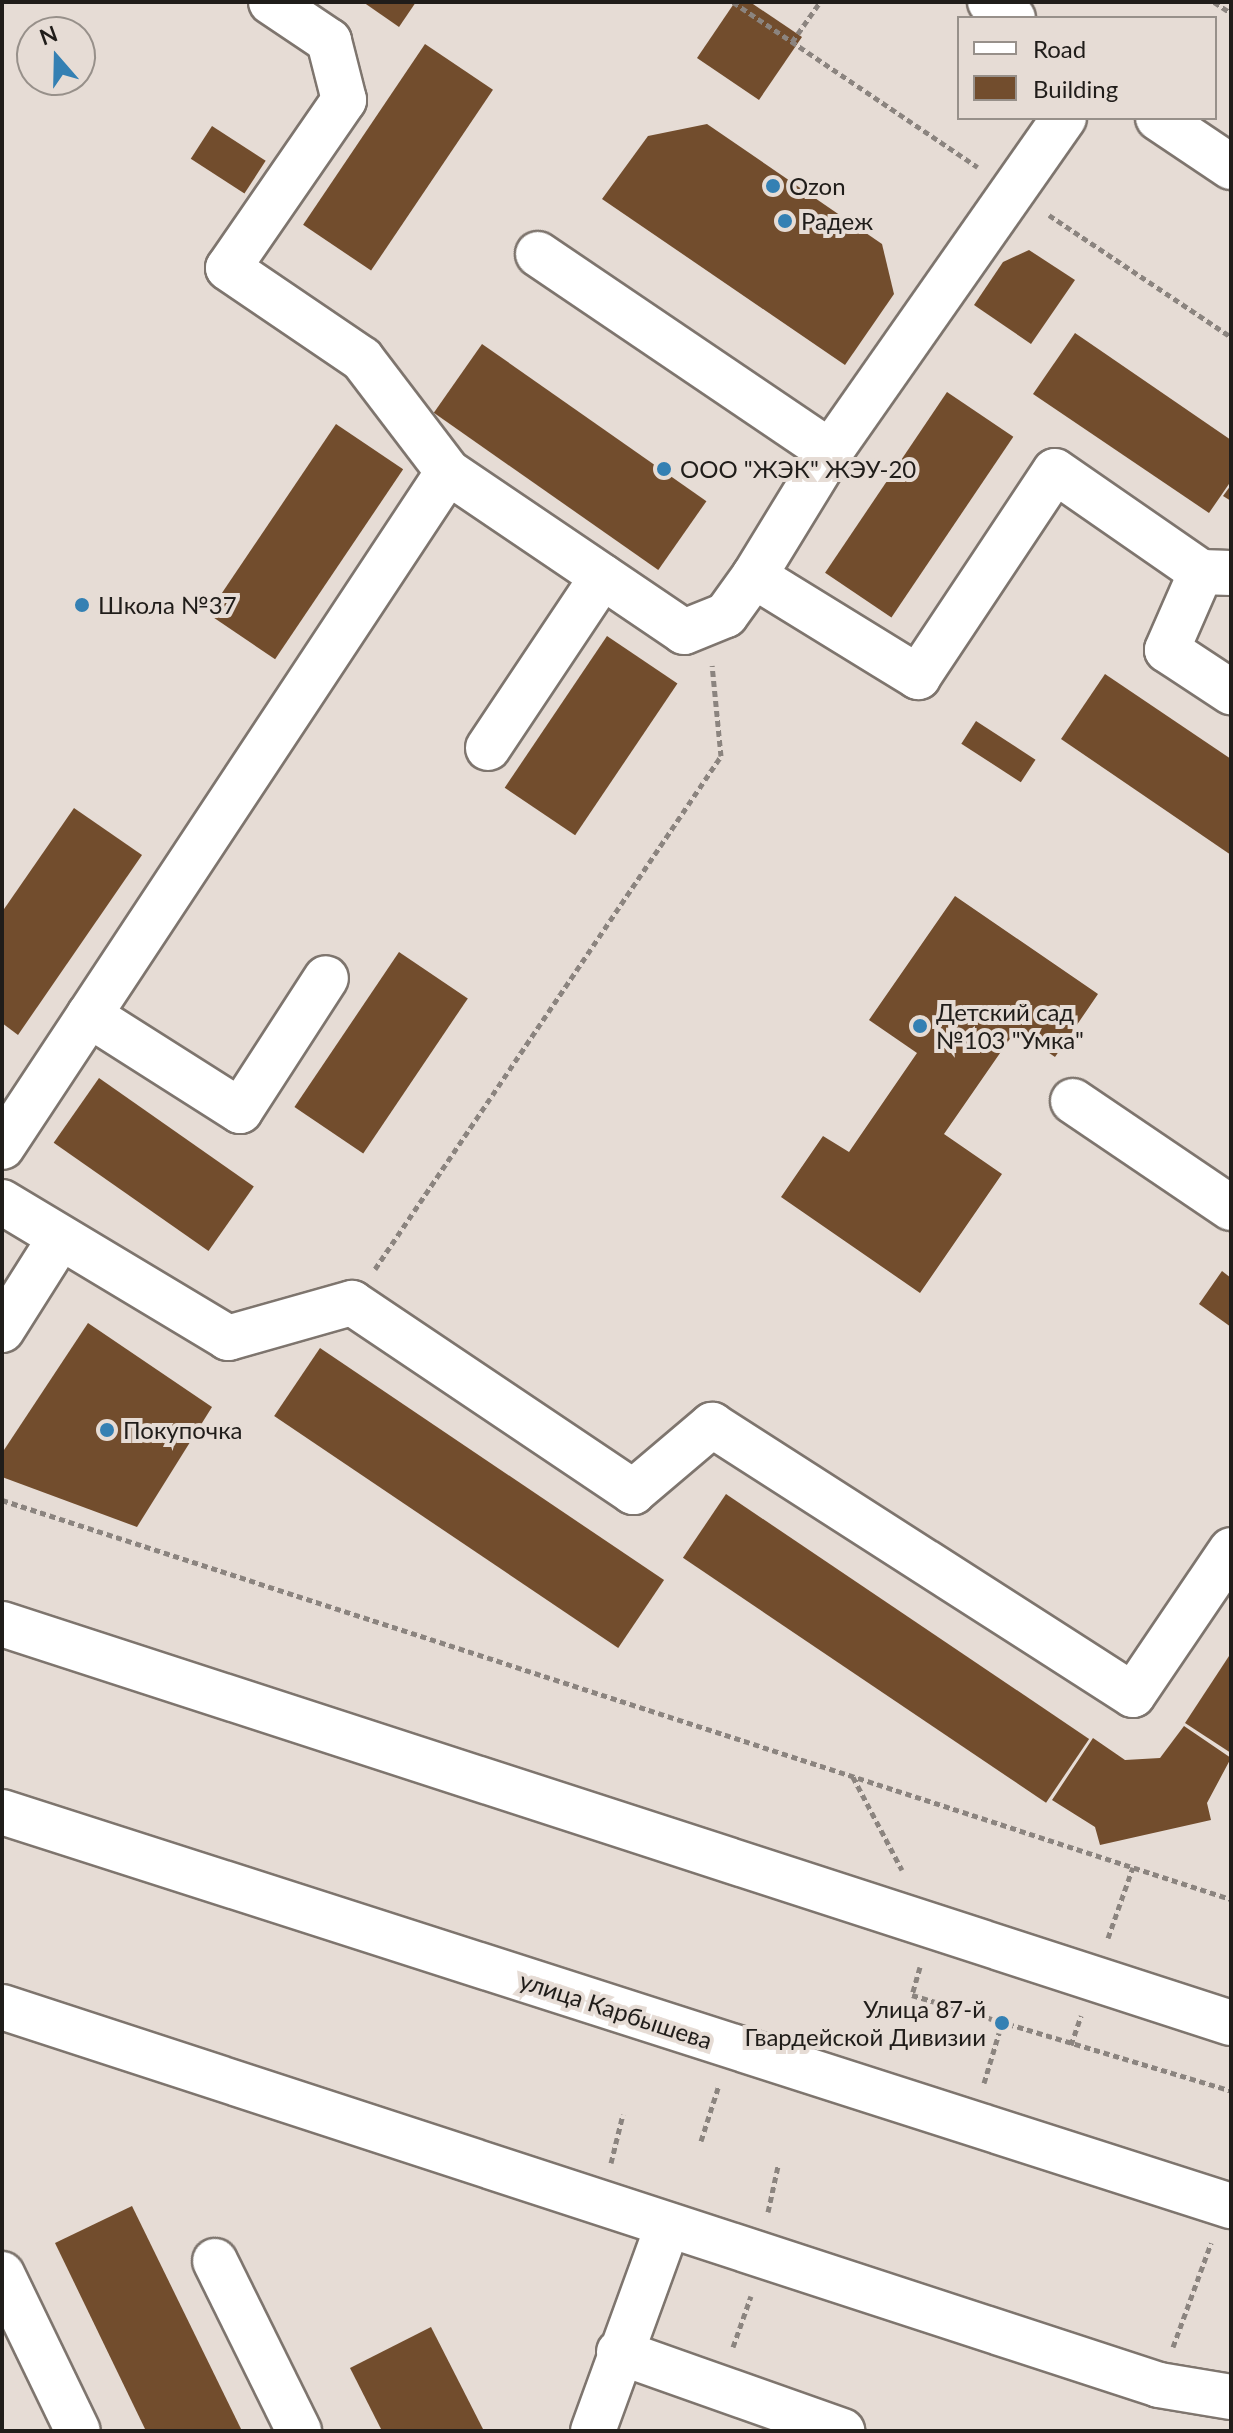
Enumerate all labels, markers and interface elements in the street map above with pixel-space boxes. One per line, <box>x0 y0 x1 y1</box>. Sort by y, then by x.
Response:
north arrow <box>16 16 96 96</box>
legend <box>957 16 1217 120</box>
text: N <box>36 19 61 50</box>
text: Road <box>1033 34 1086 63</box>
text: Building <box>1033 74 1118 103</box>
place label: Ozon <box>789 172 846 200</box>
marker: Ozon <box>764 177 782 195</box>
place label: Радеж <box>801 207 873 235</box>
marker: Радеж <box>776 212 794 230</box>
place label: ООО "ЖЭК" ЖЭУ-20 <box>680 455 916 483</box>
marker: ООО "ЖЭК" ЖЭУ-20 <box>655 460 673 478</box>
place label: Школа №37 <box>98 591 237 619</box>
marker: Школа №37 <box>73 596 91 614</box>
place label: Детский сад №103 "Умка" <box>936 998 1084 1054</box>
marker: Детский сад №103 "Умка" <box>911 1017 929 1035</box>
place label: Покупочка <box>123 1416 243 1444</box>
marker: Покупочка <box>98 1421 116 1439</box>
street label: улица Карбышева <box>516 1965 716 2055</box>
place label: Улица 87-й Гвардейской Дивизии <box>744 1995 986 2051</box>
marker: Улица 87-й Гвардейской Дивизии <box>993 2014 1011 2032</box>

